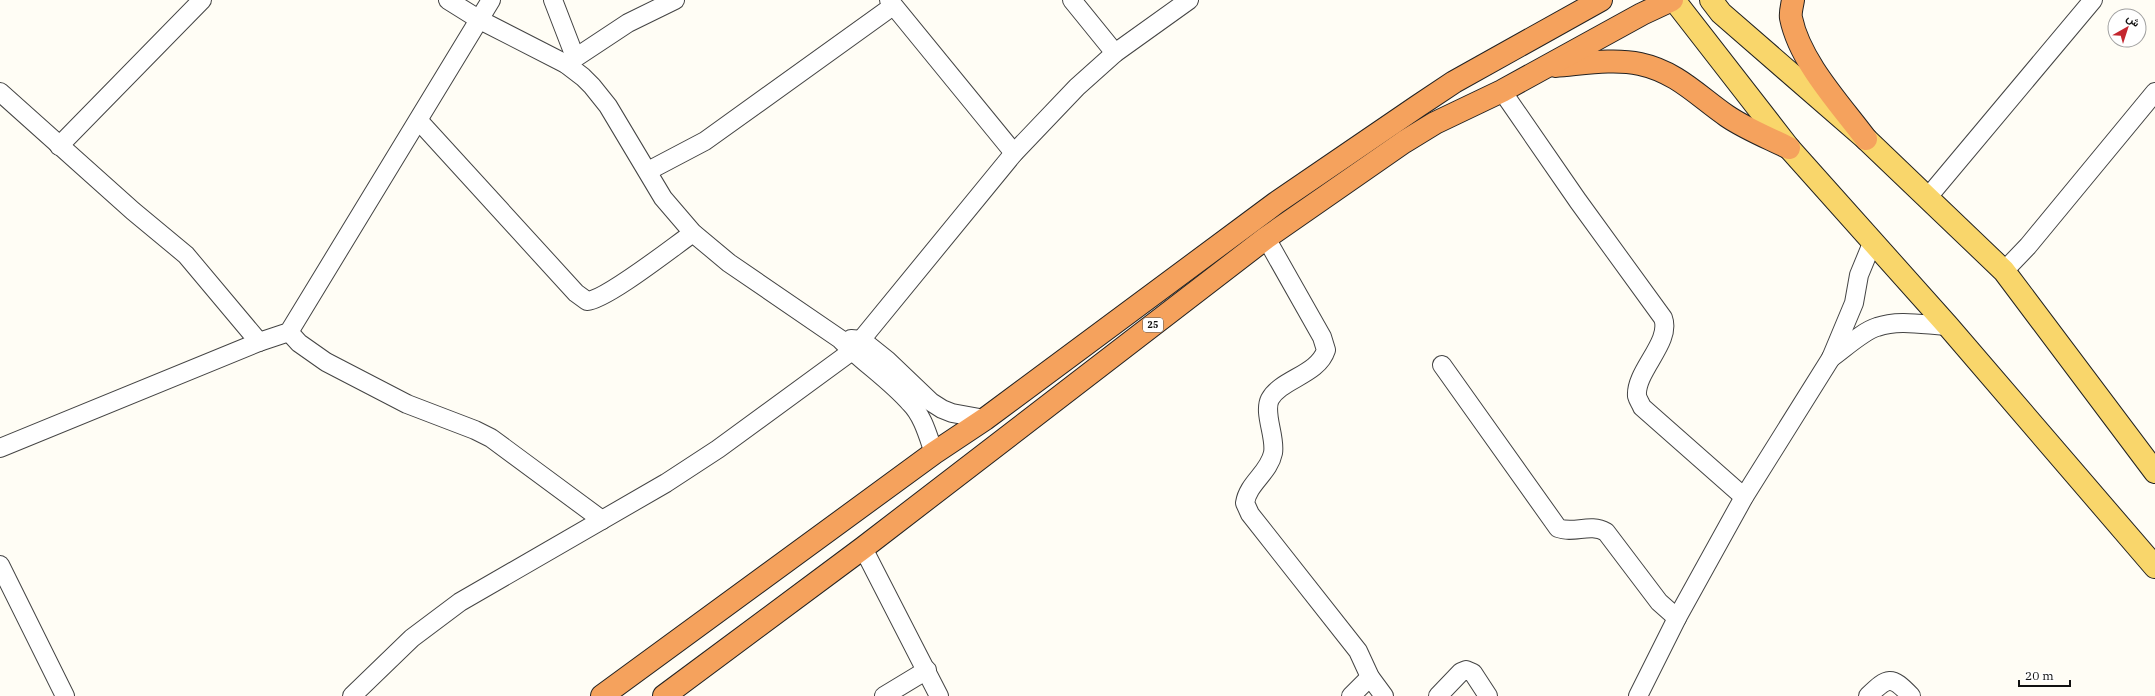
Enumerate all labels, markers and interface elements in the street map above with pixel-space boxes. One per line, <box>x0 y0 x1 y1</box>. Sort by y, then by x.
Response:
north arrow <box>2107 8 2147 48</box>
text: ش <box>2124 11 2143 30</box>
road number: 25 <box>1143 318 1163 332</box>
scale bar <box>2019 662 2070 688</box>
text: 20 m <box>2025 668 2054 683</box>

